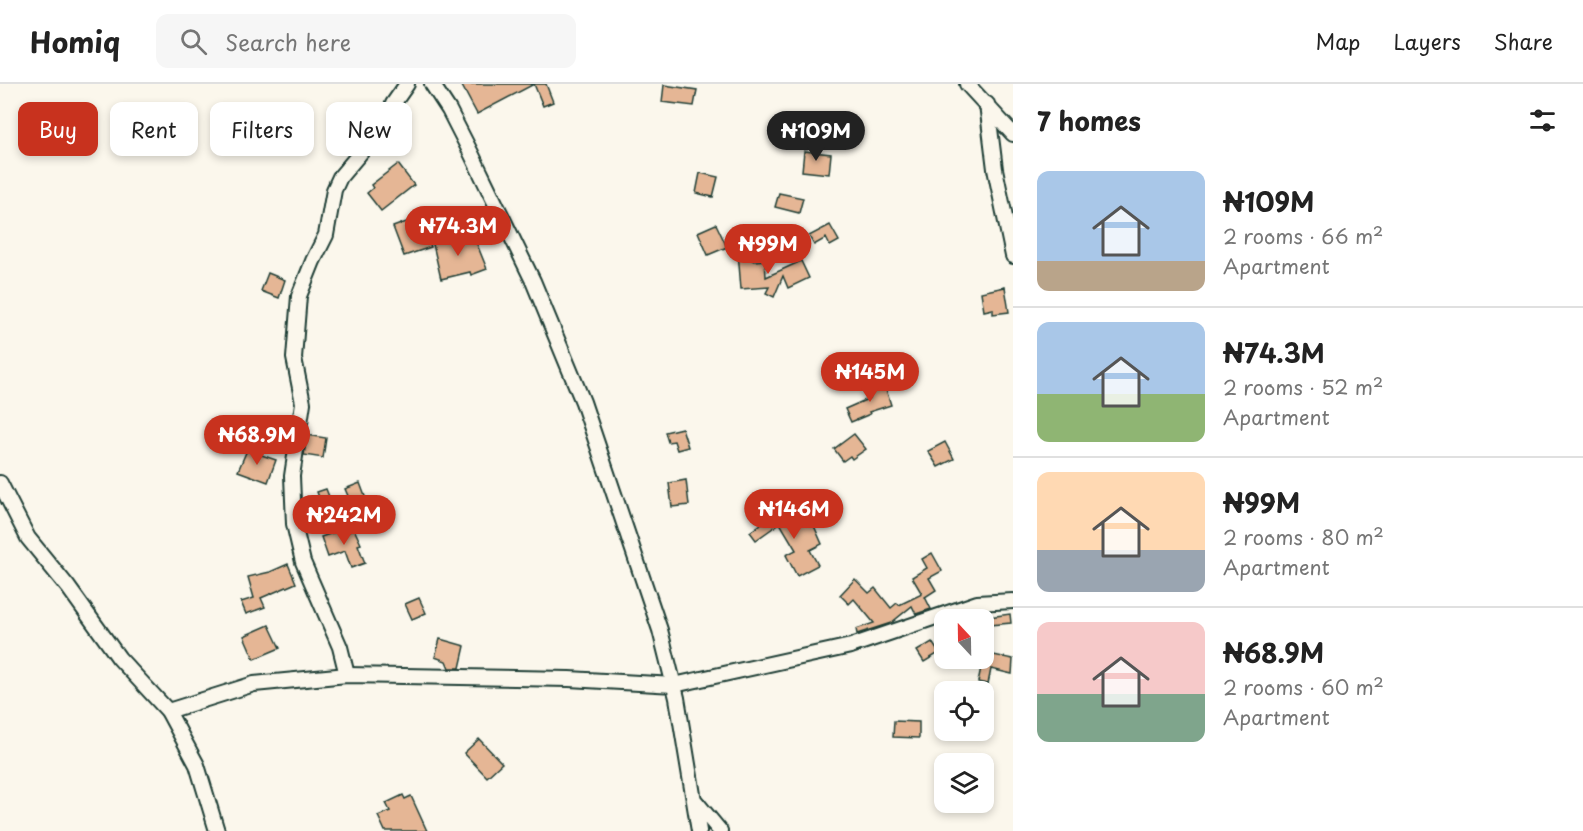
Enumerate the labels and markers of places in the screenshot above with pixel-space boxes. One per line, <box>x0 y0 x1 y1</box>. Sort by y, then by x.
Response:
pin: ₦109M <box>774 111 858 162</box>
pin: ₦74.3M <box>409 206 507 257</box>
pin: ₦99M <box>732 224 804 275</box>
pin: ₦145M <box>828 352 912 403</box>
pin: ₦68.9M <box>208 415 306 466</box>
pin: ₦146M <box>752 489 836 540</box>
pin: ₦242M <box>302 495 386 546</box>

